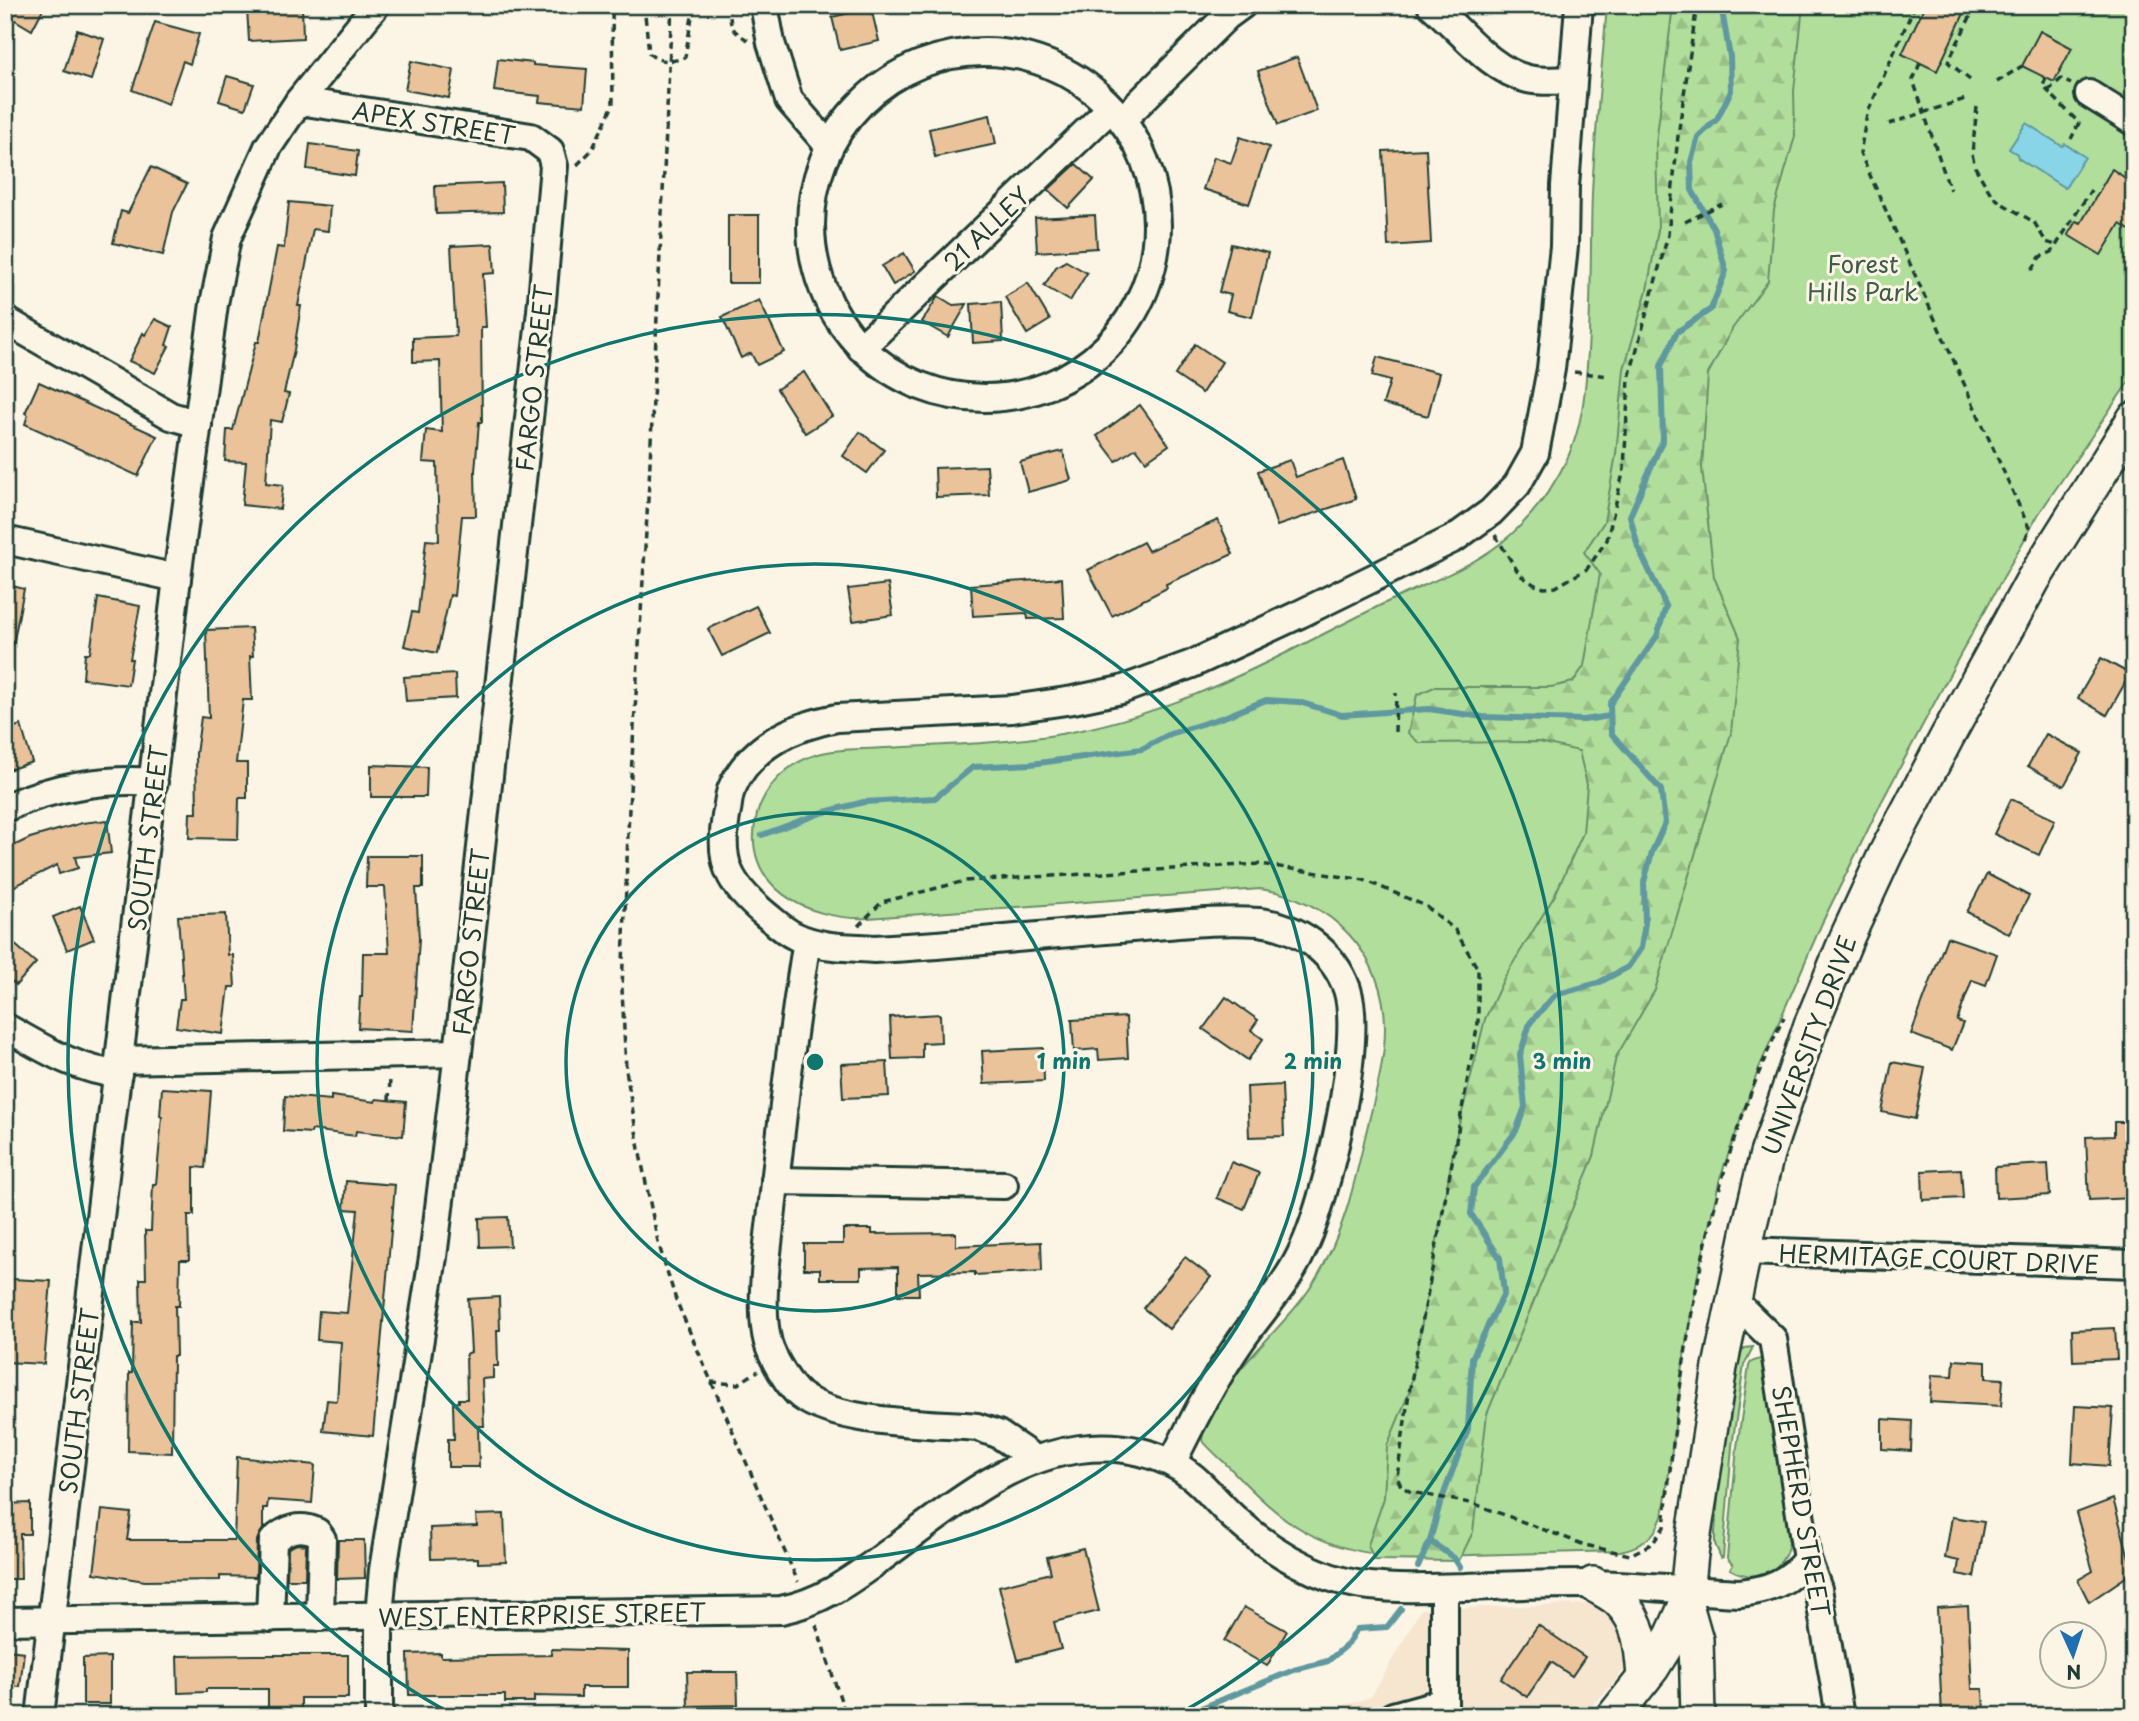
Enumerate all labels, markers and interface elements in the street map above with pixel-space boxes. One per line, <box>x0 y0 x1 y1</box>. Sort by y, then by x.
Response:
street label: APEX STREET <box>350 91 519 153</box>
street label: 21 ALLEY <box>935 178 1037 278</box>
park label: Forest Hills Park <box>1807 245 1919 309</box>
street label: FARGO STREET <box>505 282 561 473</box>
street label: SOUTH STREET <box>118 743 176 933</box>
street label: FARGO STREET <box>442 846 498 1037</box>
street label: UNIVERSITY DRIVE <box>1752 930 1864 1160</box>
text: 1 min <box>1037 1044 1091 1076</box>
text: 2 min <box>1284 1044 1342 1076</box>
text: 3 min <box>1532 1044 1592 1076</box>
centre of rings <box>803 1050 827 1074</box>
street label: HERMITAGE COURT DRIVE <box>1778 1234 2100 1282</box>
street label: SOUTH STREET <box>49 1306 107 1496</box>
street label: SHEPHERD STREET <box>1764 1383 1840 1620</box>
street label: WEST ENTERPRISE STREET <box>378 1593 707 1635</box>
north arrow <box>2038 1620 2108 1690</box>
text: N <box>2066 1659 2082 1687</box>

